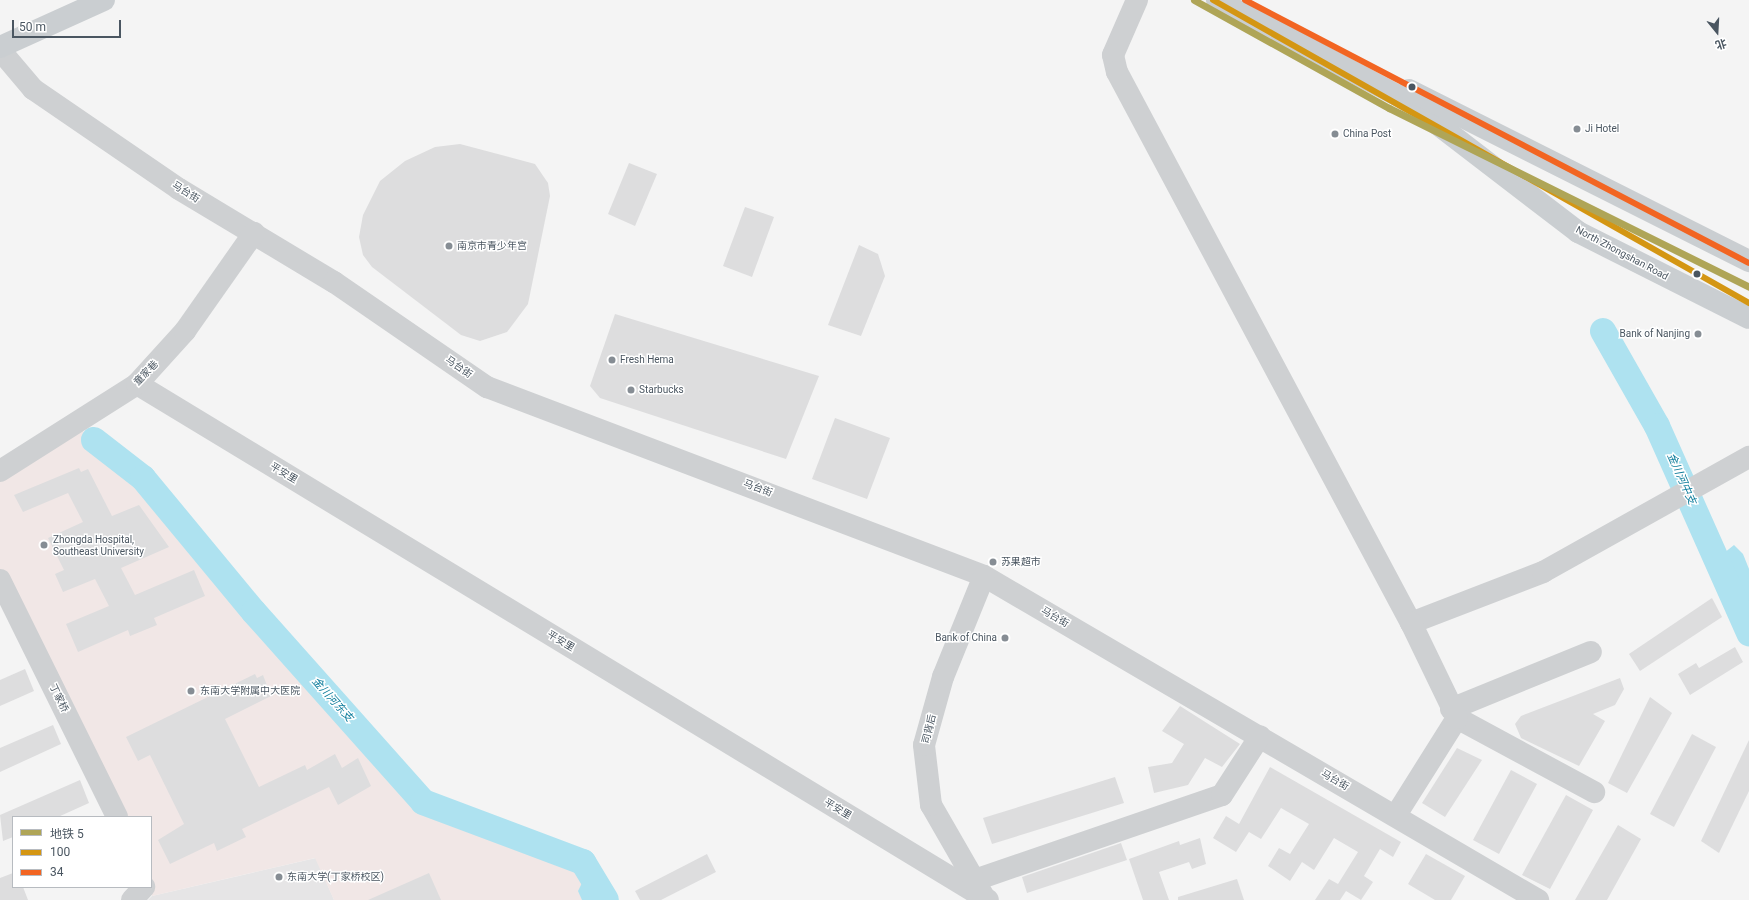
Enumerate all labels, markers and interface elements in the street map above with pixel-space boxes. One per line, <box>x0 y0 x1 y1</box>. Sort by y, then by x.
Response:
scale bar <box>14 12 123 38</box>
north arrow <box>1697 12 1737 52</box>
text: 50 m <box>19 20 46 34</box>
text: 北 <box>1714 36 1728 52</box>
unlabelled marker <box>1407 82 1417 92</box>
place label: Ji Hotel <box>1585 123 1619 135</box>
marker: Ji Hotel <box>1572 124 1582 134</box>
place label: China Post <box>1343 128 1391 140</box>
marker: China Post <box>1330 129 1340 139</box>
street label: 马台街 <box>170 179 202 205</box>
street label: North Zhongshan Road <box>1574 223 1670 283</box>
place label: 南京市青少年宫 <box>457 240 527 252</box>
marker: 南京市青少年宫 <box>444 241 454 251</box>
unlabelled marker <box>1692 269 1702 279</box>
place label: Bank of Nanjing <box>1620 328 1690 340</box>
marker: Bank of Nanjing <box>1693 329 1703 339</box>
street label: 马台街 <box>443 353 475 381</box>
place label: Fresh Hema <box>620 354 674 366</box>
marker: Fresh Hema <box>607 355 617 365</box>
street label: 童家巷 <box>131 358 161 388</box>
place label: Starbucks <box>639 384 684 396</box>
marker: Starbucks <box>626 385 636 395</box>
water label: 金川河中支 <box>1664 451 1698 507</box>
street label: 平安里 <box>268 460 300 486</box>
street label: 马台街 <box>742 477 774 499</box>
place label: Zhongda Hospital, Southeast University <box>53 533 144 556</box>
marker: Zhongda Hospital, Southeast University <box>38 539 50 551</box>
place label: 苏果超市 <box>1001 556 1041 568</box>
marker: 苏果超市 <box>988 557 998 567</box>
street label: 马台街 <box>1039 604 1071 630</box>
street label: 平安里 <box>545 628 577 654</box>
place label: Bank of China <box>935 632 997 644</box>
marker: Bank of China <box>1000 633 1010 643</box>
water label: 金川河东支 <box>309 675 355 725</box>
street label: 丁家桥 <box>47 682 71 714</box>
marker: 东南大学附属中大医院 <box>185 685 197 697</box>
place label: 东南大学附属中大医院 <box>200 685 300 697</box>
street label: 司背后 <box>920 713 938 745</box>
street label: 马台街 <box>1319 767 1351 793</box>
street label: 平安里 <box>822 796 854 822</box>
legend <box>12 816 152 888</box>
text: 地铁 5 <box>50 827 84 841</box>
text: 100 <box>50 845 70 859</box>
text: 34 <box>50 865 64 879</box>
place label: 东南大学(丁家桥校区) <box>287 871 384 883</box>
marker: 东南大学(丁家桥校区) <box>274 872 284 882</box>

